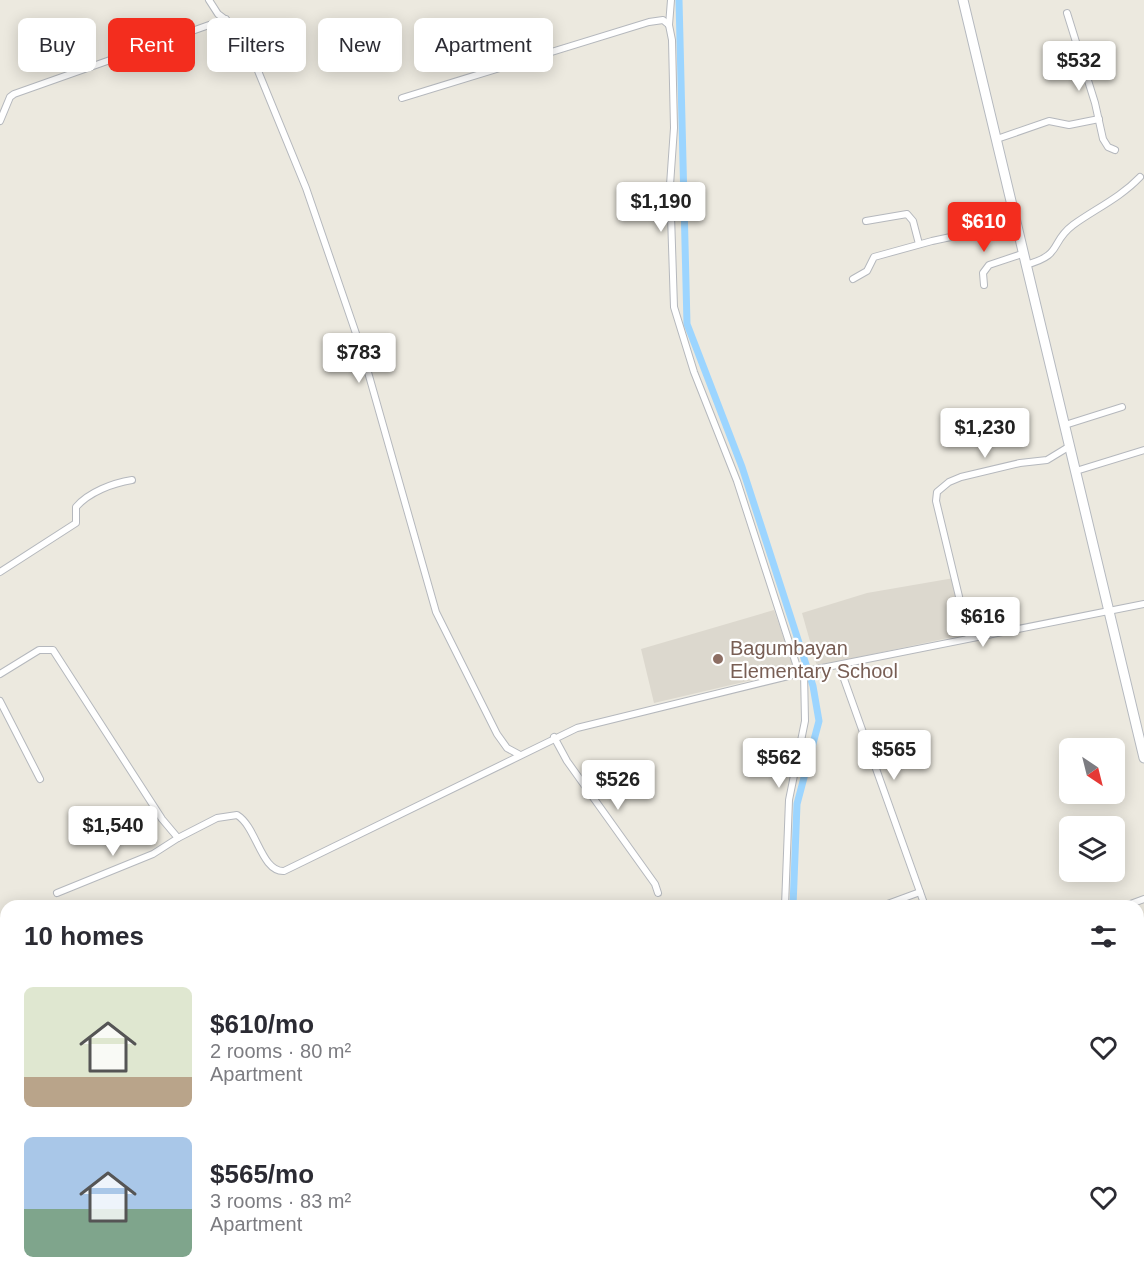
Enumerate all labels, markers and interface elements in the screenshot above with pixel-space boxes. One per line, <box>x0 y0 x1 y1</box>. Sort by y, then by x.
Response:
chip: Buy <box>18 18 96 72</box>
chip: Rent <box>108 18 195 72</box>
chip: Filters <box>207 18 306 72</box>
chip: New <box>318 18 402 72</box>
chip: Apartment <box>414 18 553 72</box>
pin: $532 <box>1043 41 1115 92</box>
text: $532 <box>1057 49 1101 71</box>
pin: $1,190 <box>612 182 710 233</box>
text: $1,190 <box>630 190 692 212</box>
pin: $610 <box>948 202 1020 253</box>
text: $610 <box>962 210 1006 232</box>
pin: $783 <box>323 333 395 384</box>
text: $783 <box>337 341 381 363</box>
pin: $1,230 <box>936 408 1034 459</box>
text: $1,230 <box>954 416 1016 438</box>
pin: $616 <box>947 597 1019 648</box>
text: $616 <box>961 605 1005 627</box>
place label: Bagumbayan Elementary School <box>730 637 898 682</box>
marker: Bagumbayan Elementary School <box>711 652 725 666</box>
pin: $565 <box>858 730 930 781</box>
pin: $562 <box>743 738 815 789</box>
text: $565 <box>872 738 916 760</box>
north arrow <box>1059 738 1125 804</box>
map controls <box>1059 738 1125 882</box>
text: $562 <box>757 746 801 768</box>
pin: $526 <box>582 760 654 811</box>
text: $526 <box>596 768 640 790</box>
pin: $1,540 <box>64 806 162 857</box>
text: $1,540 <box>82 814 144 836</box>
button: layers <box>1059 816 1125 882</box>
icon: filters <box>1087 920 1120 953</box>
text: 10 homes <box>24 921 144 951</box>
text: $610/mo <box>210 1009 314 1039</box>
icon: home <box>72 1011 144 1083</box>
icon: heart <box>1087 1031 1120 1064</box>
text: 2 rooms · 80 m² <box>210 1040 351 1062</box>
text: Apartment <box>210 1063 302 1085</box>
text: $565/mo <box>210 1159 314 1189</box>
icon: home <box>72 1161 144 1233</box>
icon: heart <box>1087 1181 1120 1214</box>
text: 3 rooms · 83 m² <box>210 1190 351 1212</box>
text: Apartment <box>210 1213 302 1235</box>

